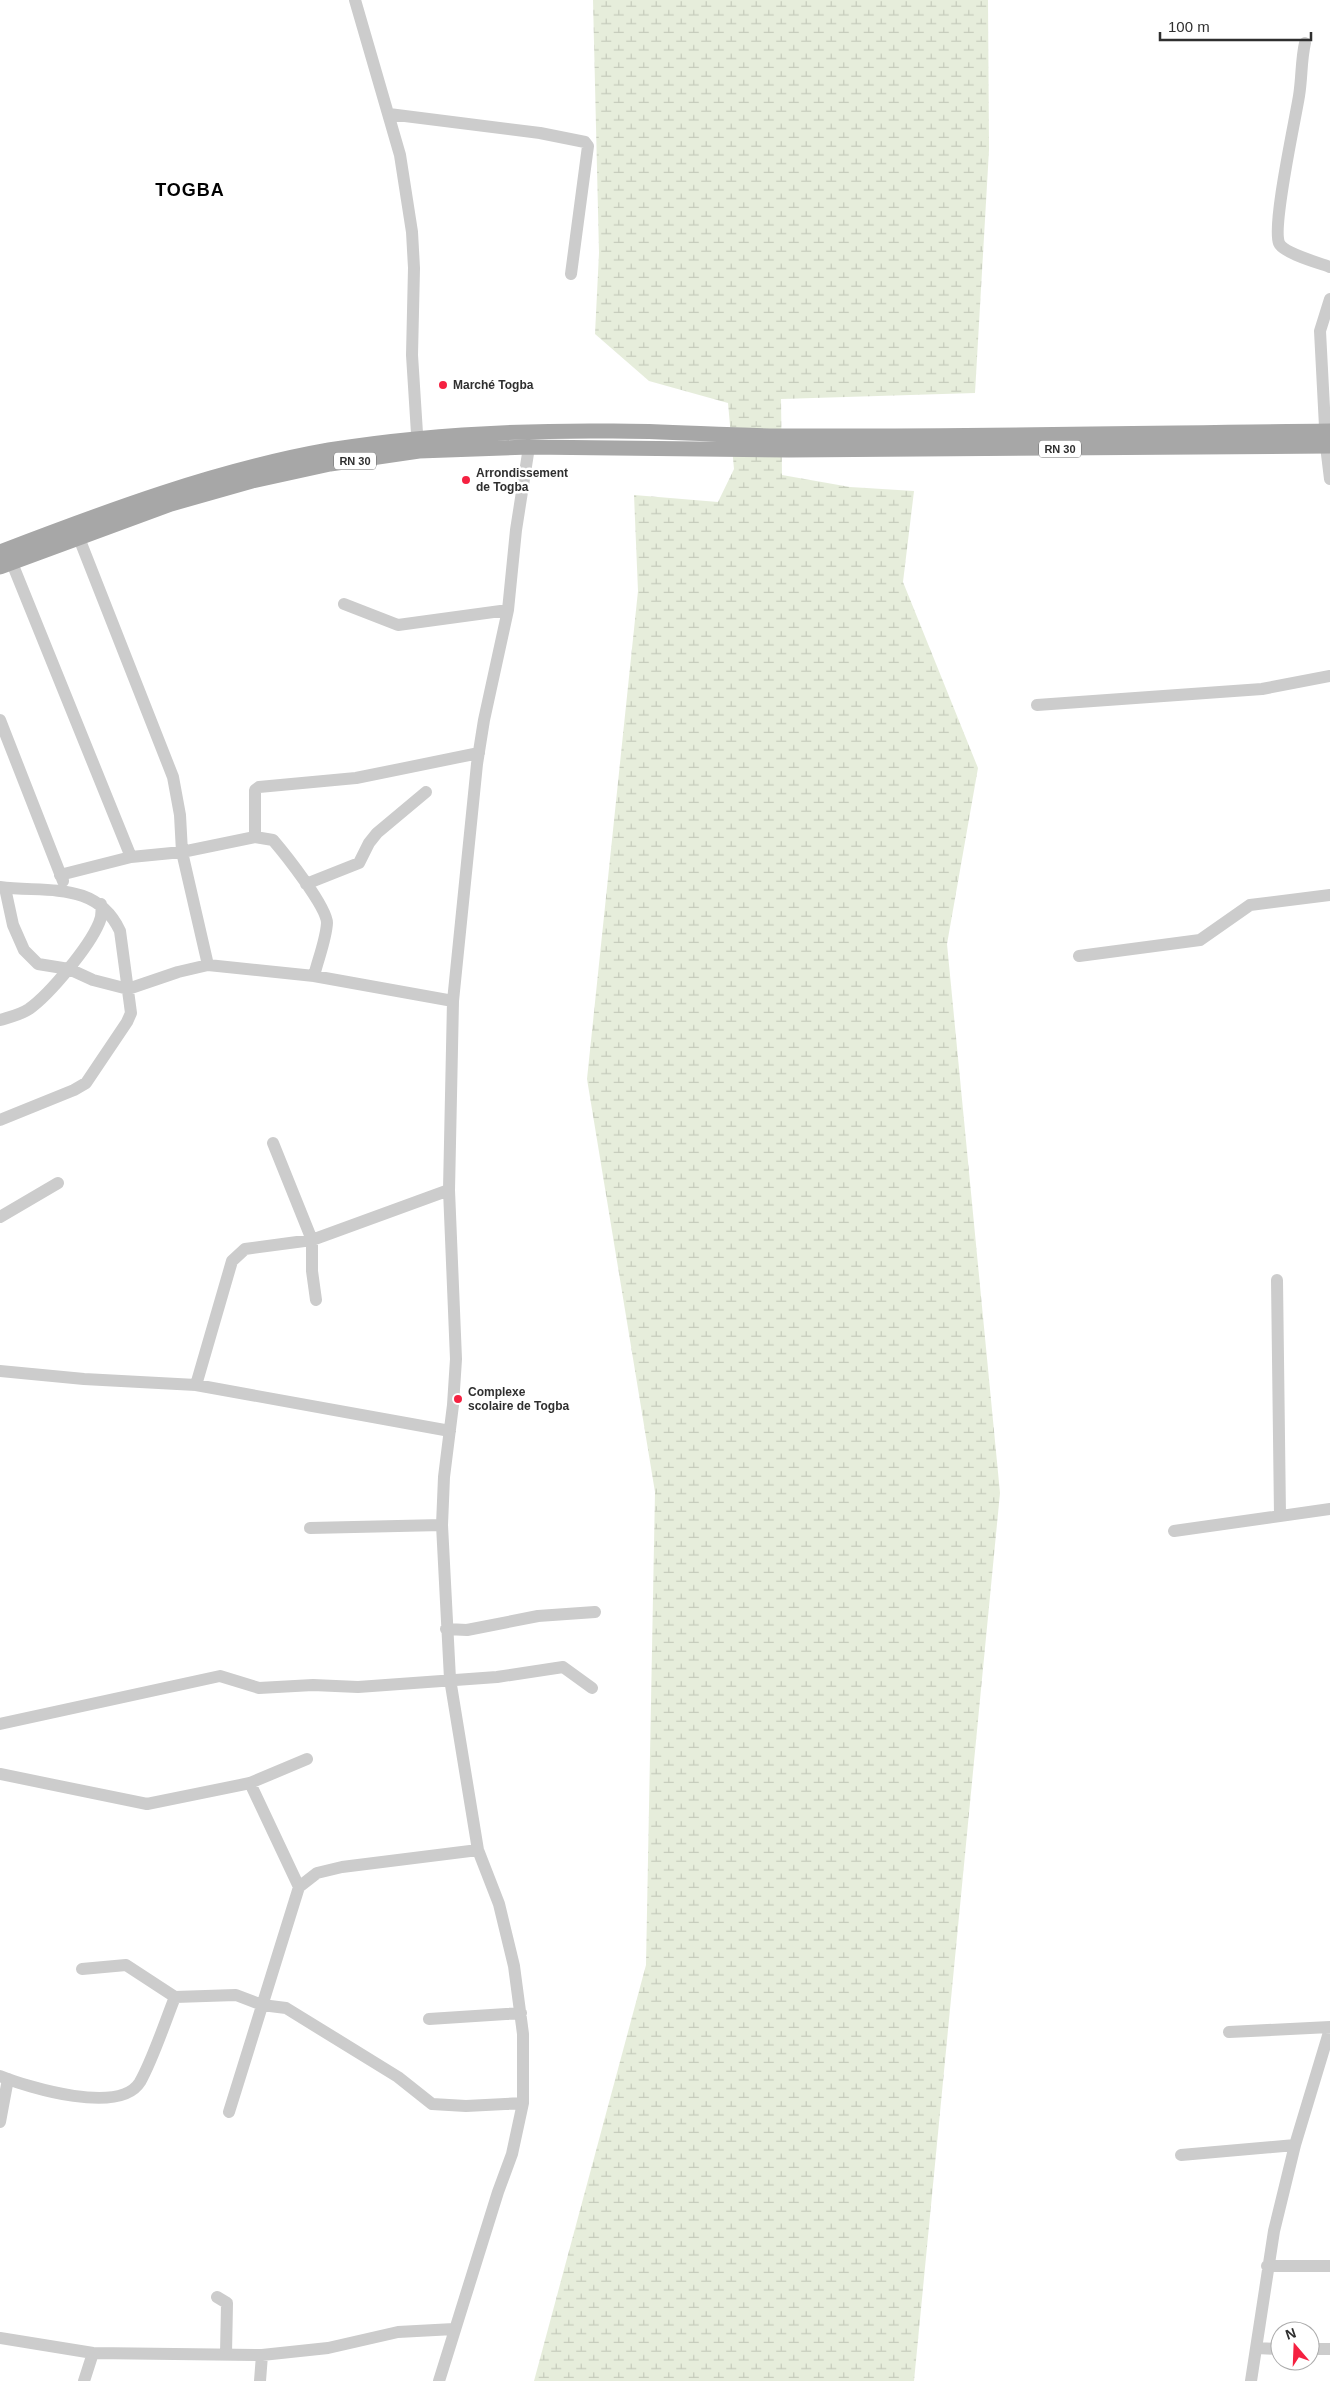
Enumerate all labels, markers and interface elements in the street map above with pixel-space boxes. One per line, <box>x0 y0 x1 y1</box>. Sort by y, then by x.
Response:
scale bar <box>1160 10 1311 42</box>
text: 100 m <box>1168 18 1210 35</box>
district label: TOGBA <box>155 180 225 200</box>
place label: Marché Togba <box>453 378 534 392</box>
marker: Marché Togba <box>437 379 449 391</box>
road number: RN 30 <box>1039 440 1081 458</box>
road number: RN 30 <box>334 452 376 470</box>
place label: Arrondissement de Togba <box>476 466 568 494</box>
marker: Arrondissement de Togba <box>460 474 472 486</box>
place label: Complexe scolaire de Togba <box>468 1385 569 1413</box>
marker: Complexe scolaire de Togba <box>452 1393 464 1405</box>
north arrow <box>1270 2321 1320 2371</box>
text: N <box>1283 2324 1298 2343</box>

